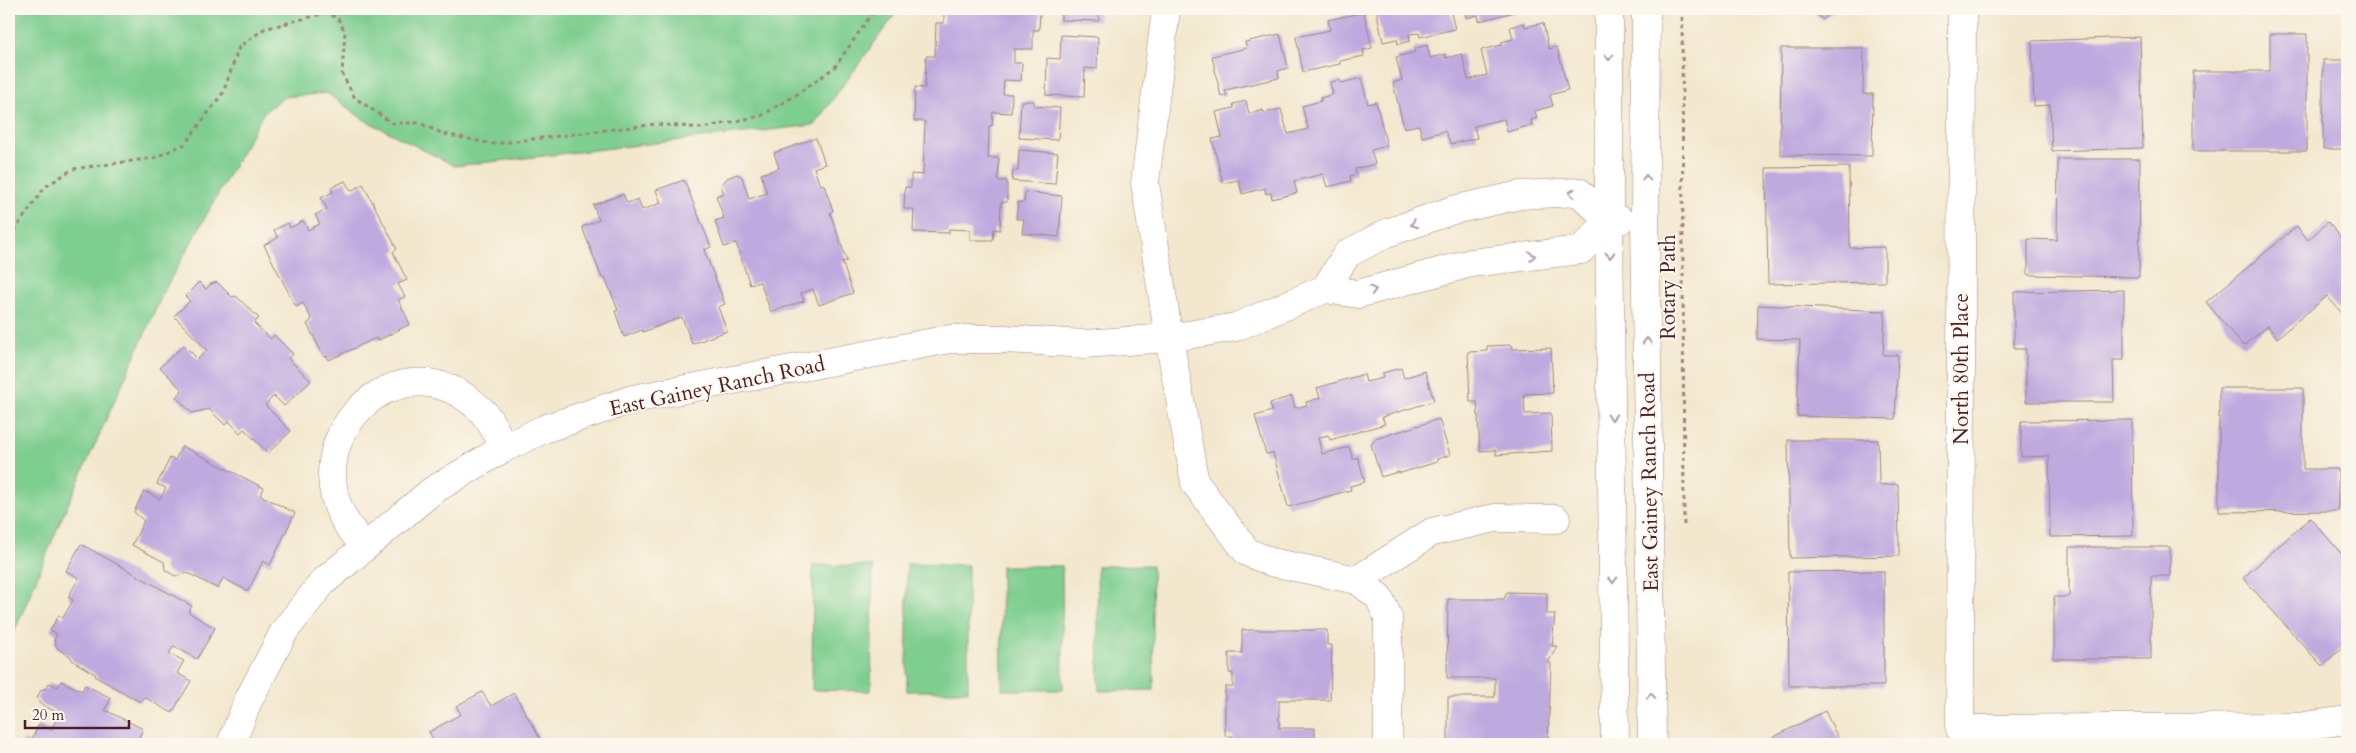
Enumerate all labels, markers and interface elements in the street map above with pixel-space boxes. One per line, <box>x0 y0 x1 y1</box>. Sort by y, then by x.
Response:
one-way arrow <box>1604 54 1614 62</box>
one-way arrow <box>1641 174 1651 182</box>
one-way arrow <box>1567 188 1575 198</box>
one-way arrow <box>1410 218 1418 228</box>
street label: Rotary Path <box>1654 234 1683 340</box>
one-way arrow <box>1528 251 1536 262</box>
one-way arrow <box>1605 252 1615 259</box>
one-way arrow <box>1369 285 1377 296</box>
street label: North 80th Place <box>1947 293 1976 445</box>
one-way arrow <box>1642 336 1652 344</box>
street label: East Gainey Ranch Road <box>607 349 828 424</box>
street label: East Gainey Ranch Road <box>1633 372 1666 592</box>
one-way arrow <box>1606 414 1617 422</box>
one-way arrow <box>1608 576 1619 584</box>
one-way arrow <box>1646 691 1656 699</box>
scale bar <box>25 698 129 730</box>
text: 20 m <box>32 705 64 725</box>

